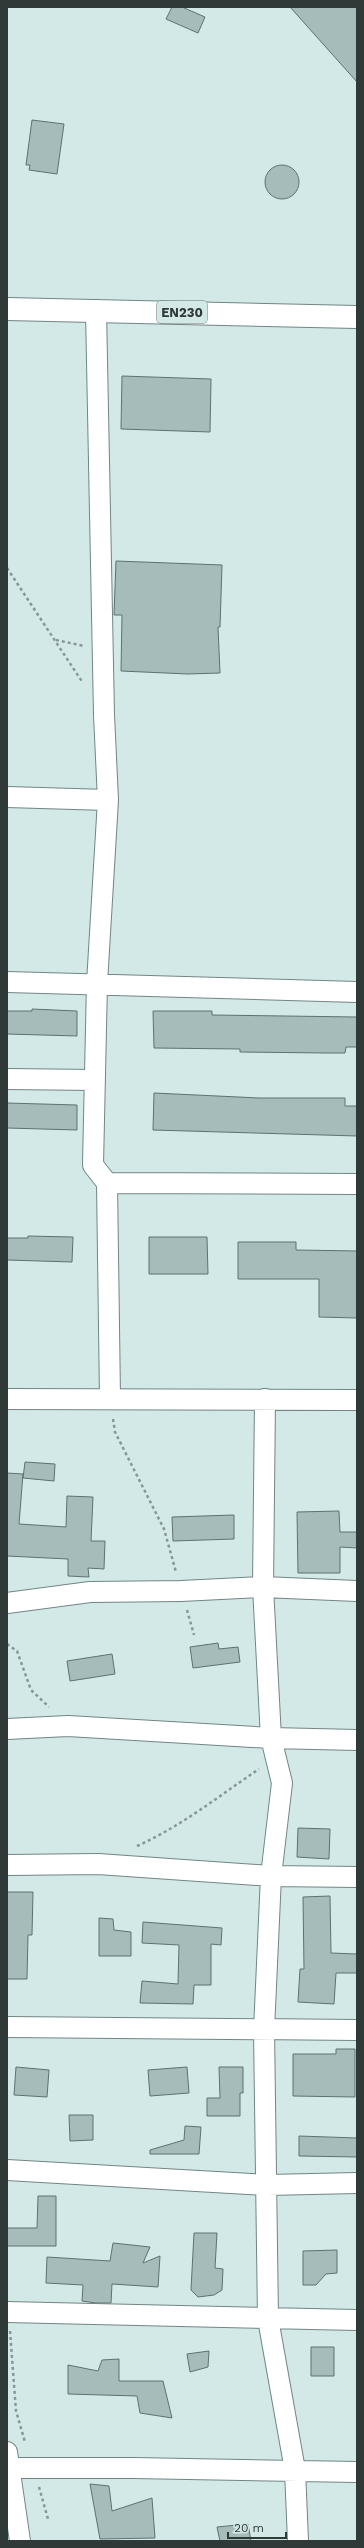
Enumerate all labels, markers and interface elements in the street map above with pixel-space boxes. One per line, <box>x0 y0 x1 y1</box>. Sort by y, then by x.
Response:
road number: EN230 <box>157 301 207 323</box>
scale bar <box>228 2514 286 2540</box>
text: 20 m <box>234 2521 264 2535</box>

